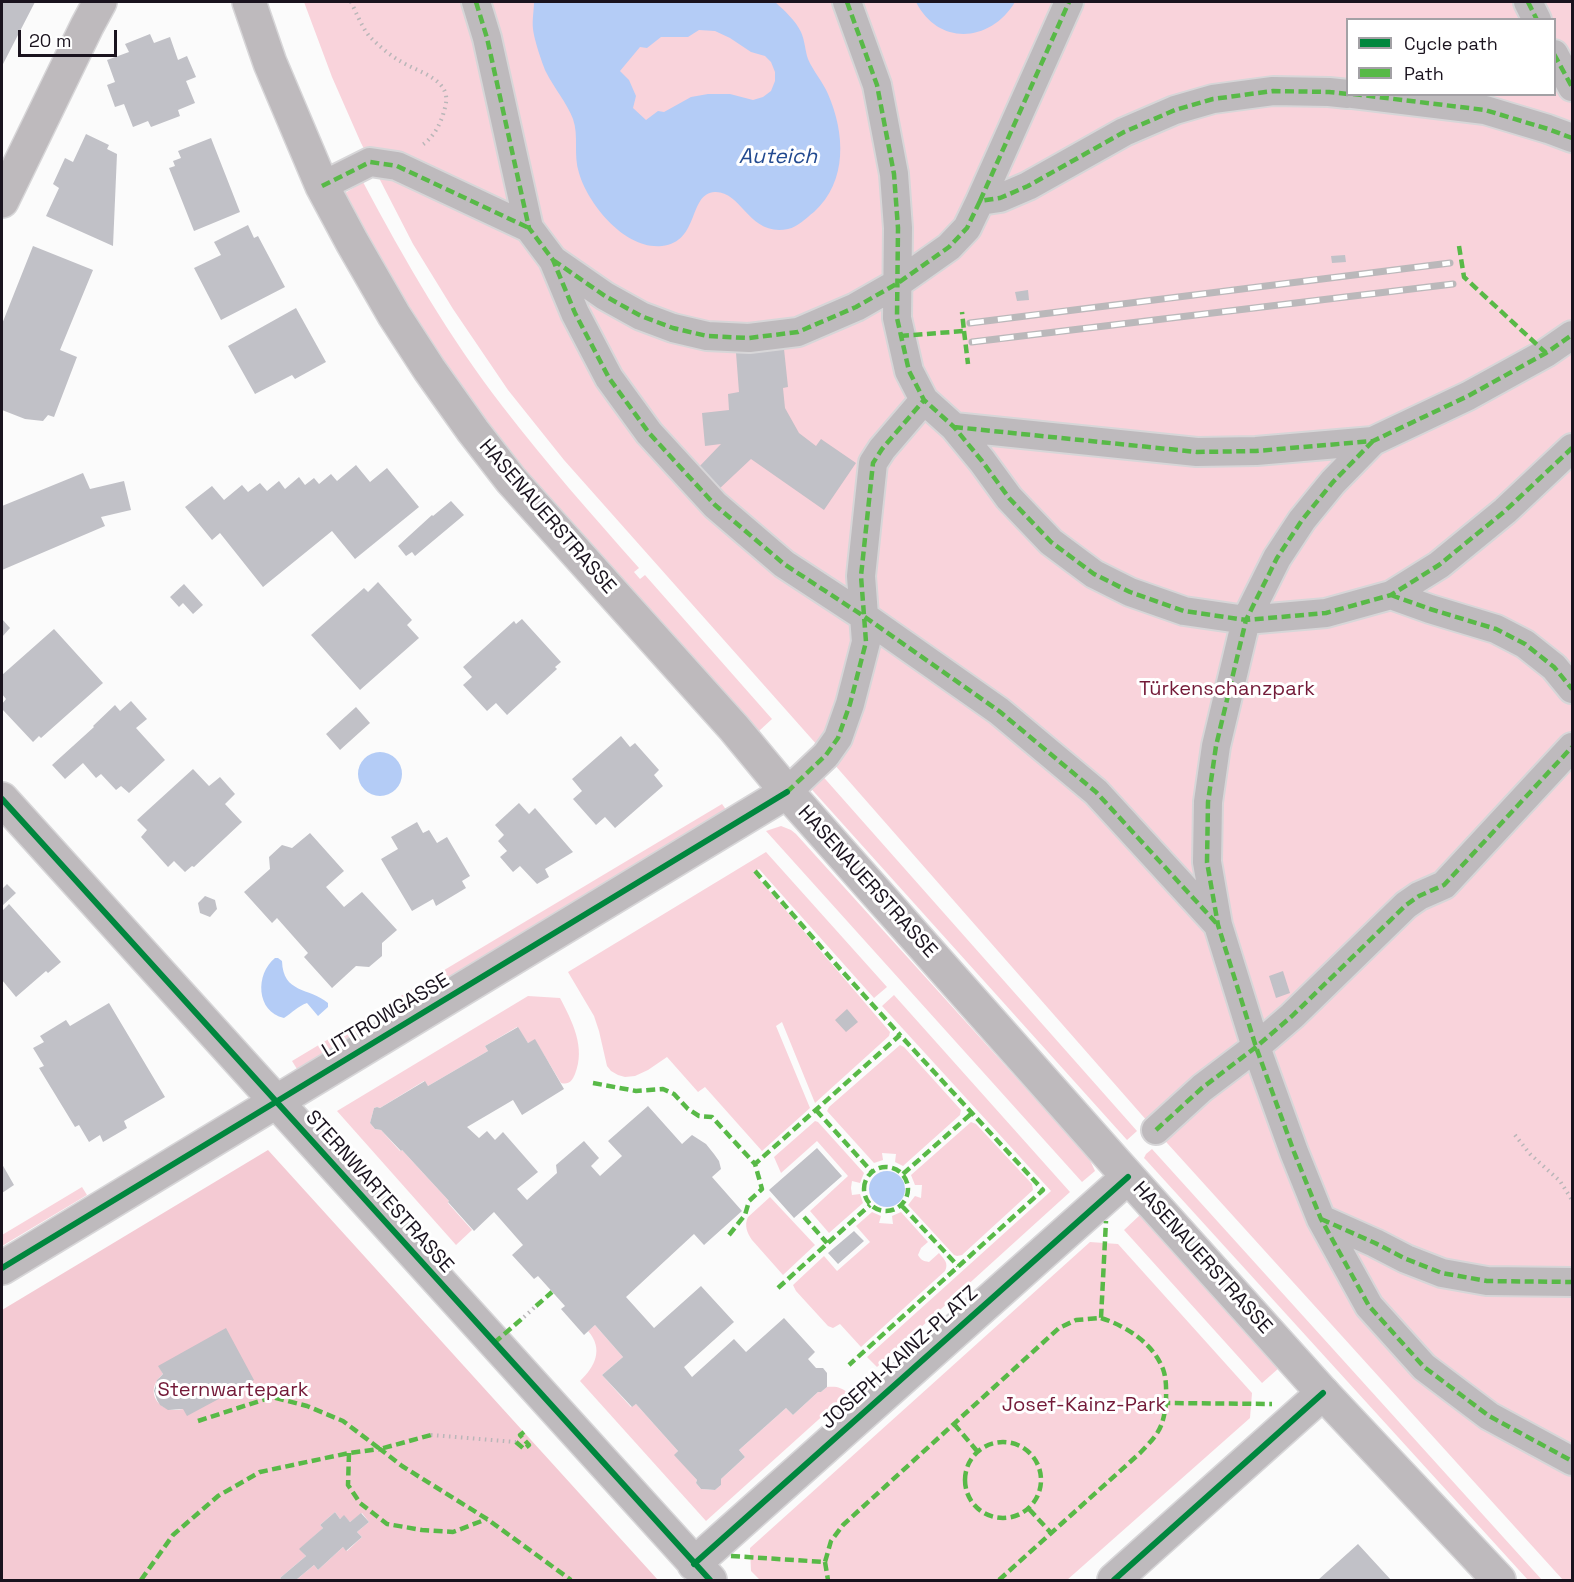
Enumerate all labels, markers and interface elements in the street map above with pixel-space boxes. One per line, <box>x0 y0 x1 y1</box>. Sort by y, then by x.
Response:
scale bar <box>21 18 120 56</box>
legend <box>1346 18 1556 96</box>
text: 20 m <box>29 29 72 52</box>
text: Cycle path <box>1404 32 1498 55</box>
text: Path <box>1404 62 1444 85</box>
water label: Auteich <box>739 144 817 170</box>
street label: HASENAUERSTRASSE <box>474 435 620 599</box>
park label: Türkenschanzpark <box>1139 678 1315 702</box>
street label: HASENAUERSTRASSE <box>792 801 942 963</box>
street label: LITTROWGASSE <box>318 969 454 1063</box>
street label: STERNWARTESTRASSE <box>300 1106 458 1278</box>
street label: HASENAUERSTRASSE <box>1127 1177 1277 1339</box>
street label: JOSEPH-KAINZ-PLATZ <box>817 1281 983 1435</box>
park label: Sternwartepark <box>158 1379 308 1403</box>
park label: Josef-Kainz-Park <box>1002 1394 1166 1418</box>

